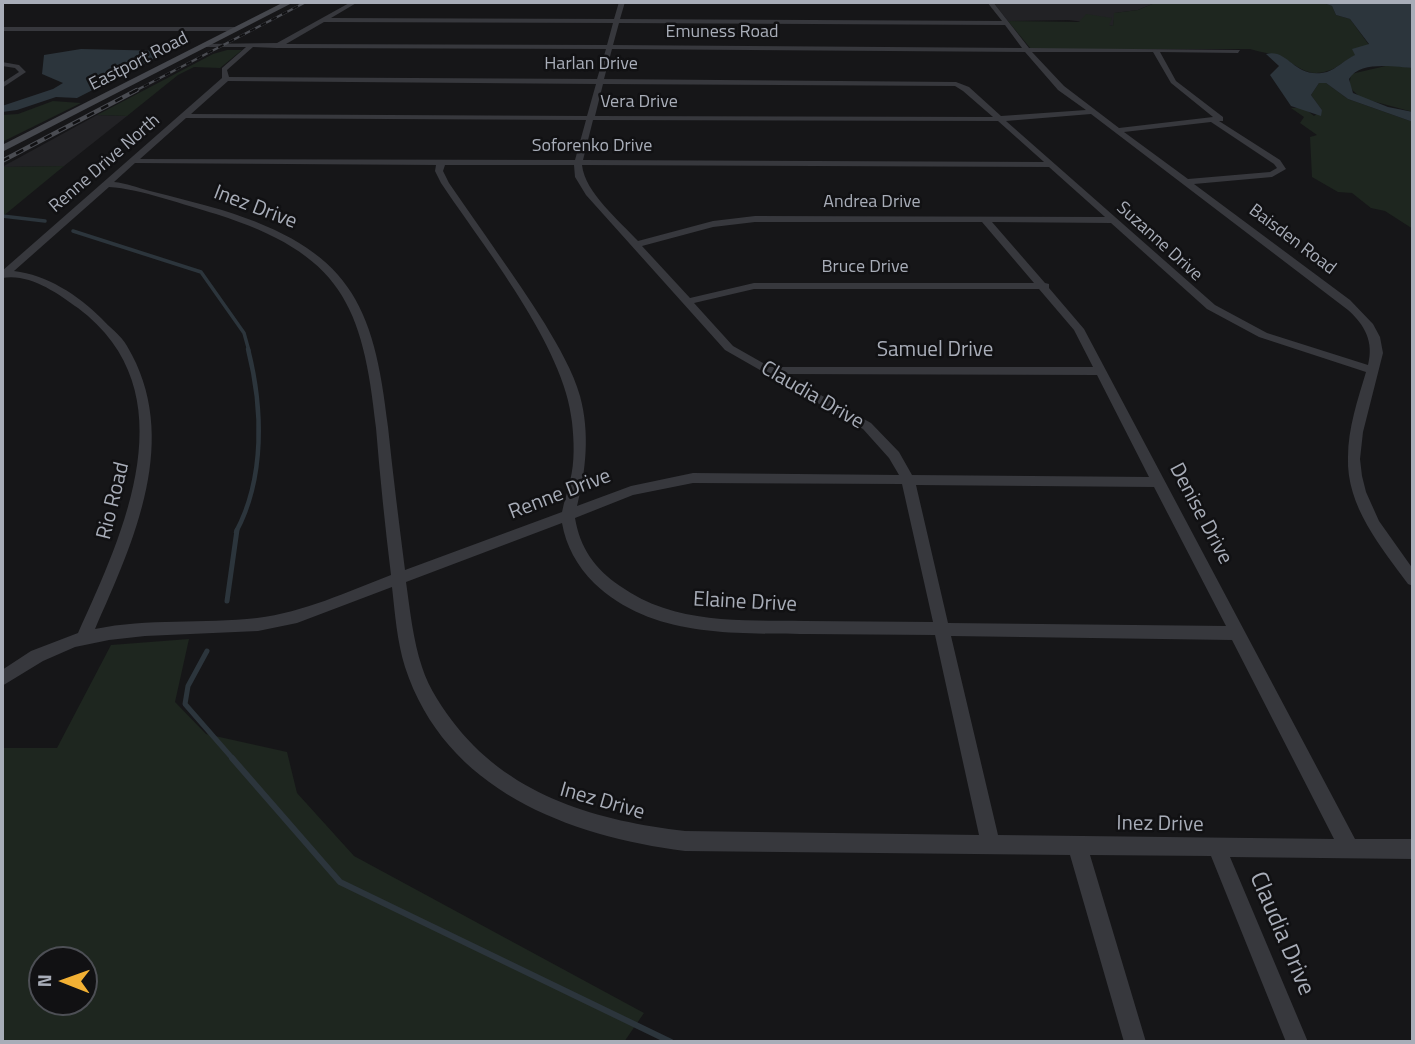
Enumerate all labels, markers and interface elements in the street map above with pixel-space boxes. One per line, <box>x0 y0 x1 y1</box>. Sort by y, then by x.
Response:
street label: Emuness Road <box>666 22 778 44</box>
street label: Eastport Road <box>86 28 192 96</box>
street label: Harlan Drive <box>544 54 638 76</box>
street label: Vera Drive <box>600 92 678 114</box>
street label: Renne Drive North <box>45 110 165 218</box>
street label: Soforenko Drive <box>532 136 652 158</box>
street label: Inez Drive <box>210 181 300 235</box>
street label: Andrea Drive <box>823 192 921 214</box>
street label: Suzanne Drive <box>1112 198 1206 286</box>
street label: Baisden Road <box>1244 200 1340 280</box>
street label: Bruce Drive <box>821 257 909 279</box>
street label: Samuel Drive <box>877 338 993 364</box>
street label: Claudia Drive <box>756 356 868 436</box>
street label: Denise Drive <box>1163 459 1237 569</box>
street label: Rio Road <box>92 460 136 542</box>
street label: Renne Drive <box>506 464 614 526</box>
street label: Elaine Drive <box>692 588 798 618</box>
street label: Inez Drive <box>557 778 647 826</box>
street label: Inez Drive <box>1116 812 1204 838</box>
street label: Claudia Drive <box>1242 868 1320 1000</box>
north arrow <box>28 946 98 1016</box>
text: N <box>29 974 58 988</box>

